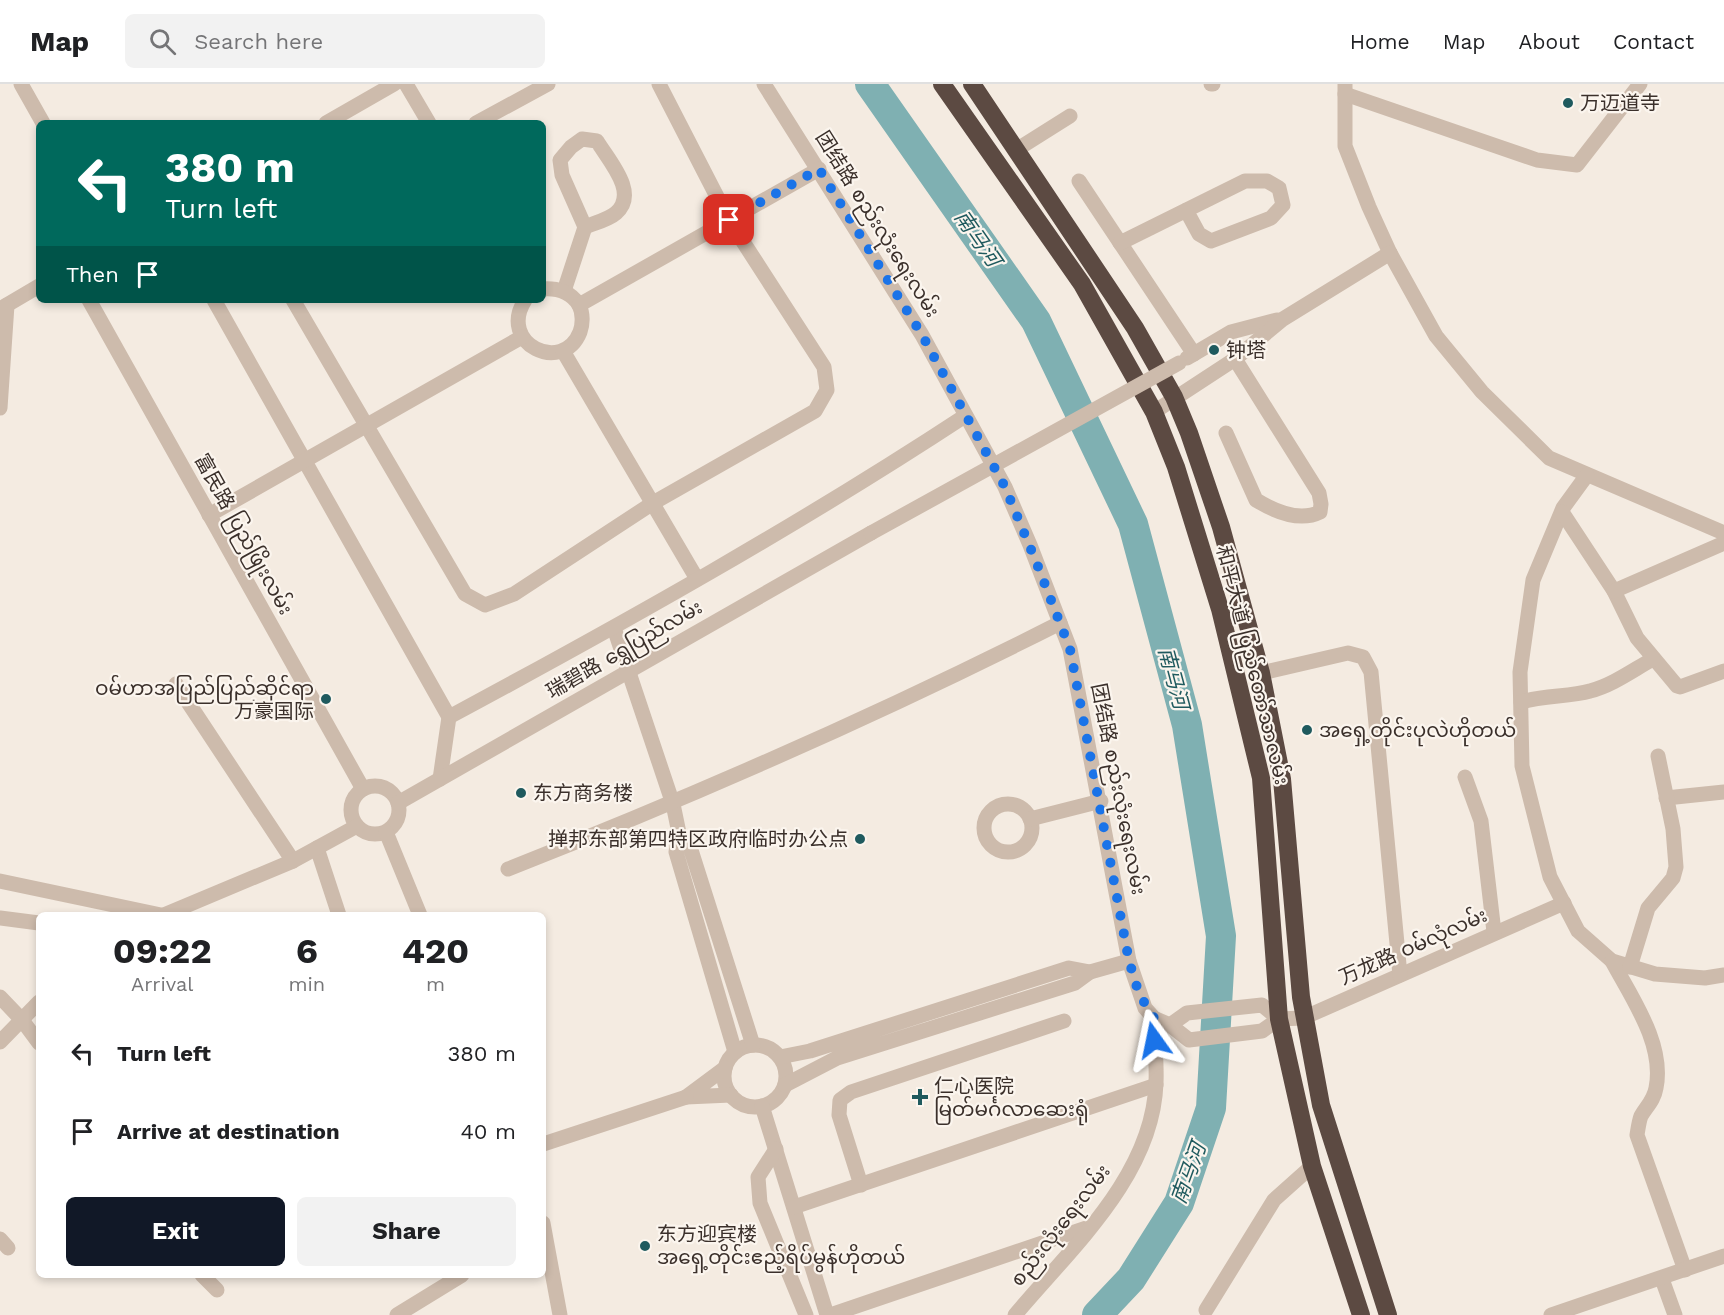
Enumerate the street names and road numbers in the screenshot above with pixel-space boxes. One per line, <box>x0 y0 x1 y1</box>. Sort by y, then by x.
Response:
street label: 团结路 စည်းလုံးရေးလမ်း <box>807 125 947 324</box>
street label: 富民路 ပြည်ဖြိုးလမ်း <box>186 448 300 621</box>
street label: 和平大道 ပြည်တော်သာလမ်း <box>1208 542 1296 788</box>
street label: 瑞碧路 ရွှေပြည်လမ်း <box>541 593 708 707</box>
street label: 团结路 စည်းလုံးရေးလမ်း <box>1082 681 1153 898</box>
street label: 万龙路 ဝမ်လုံလမ်း <box>1335 901 1493 994</box>
street label: စည်းလုံးရေးလမ်း <box>1003 1158 1119 1294</box>

